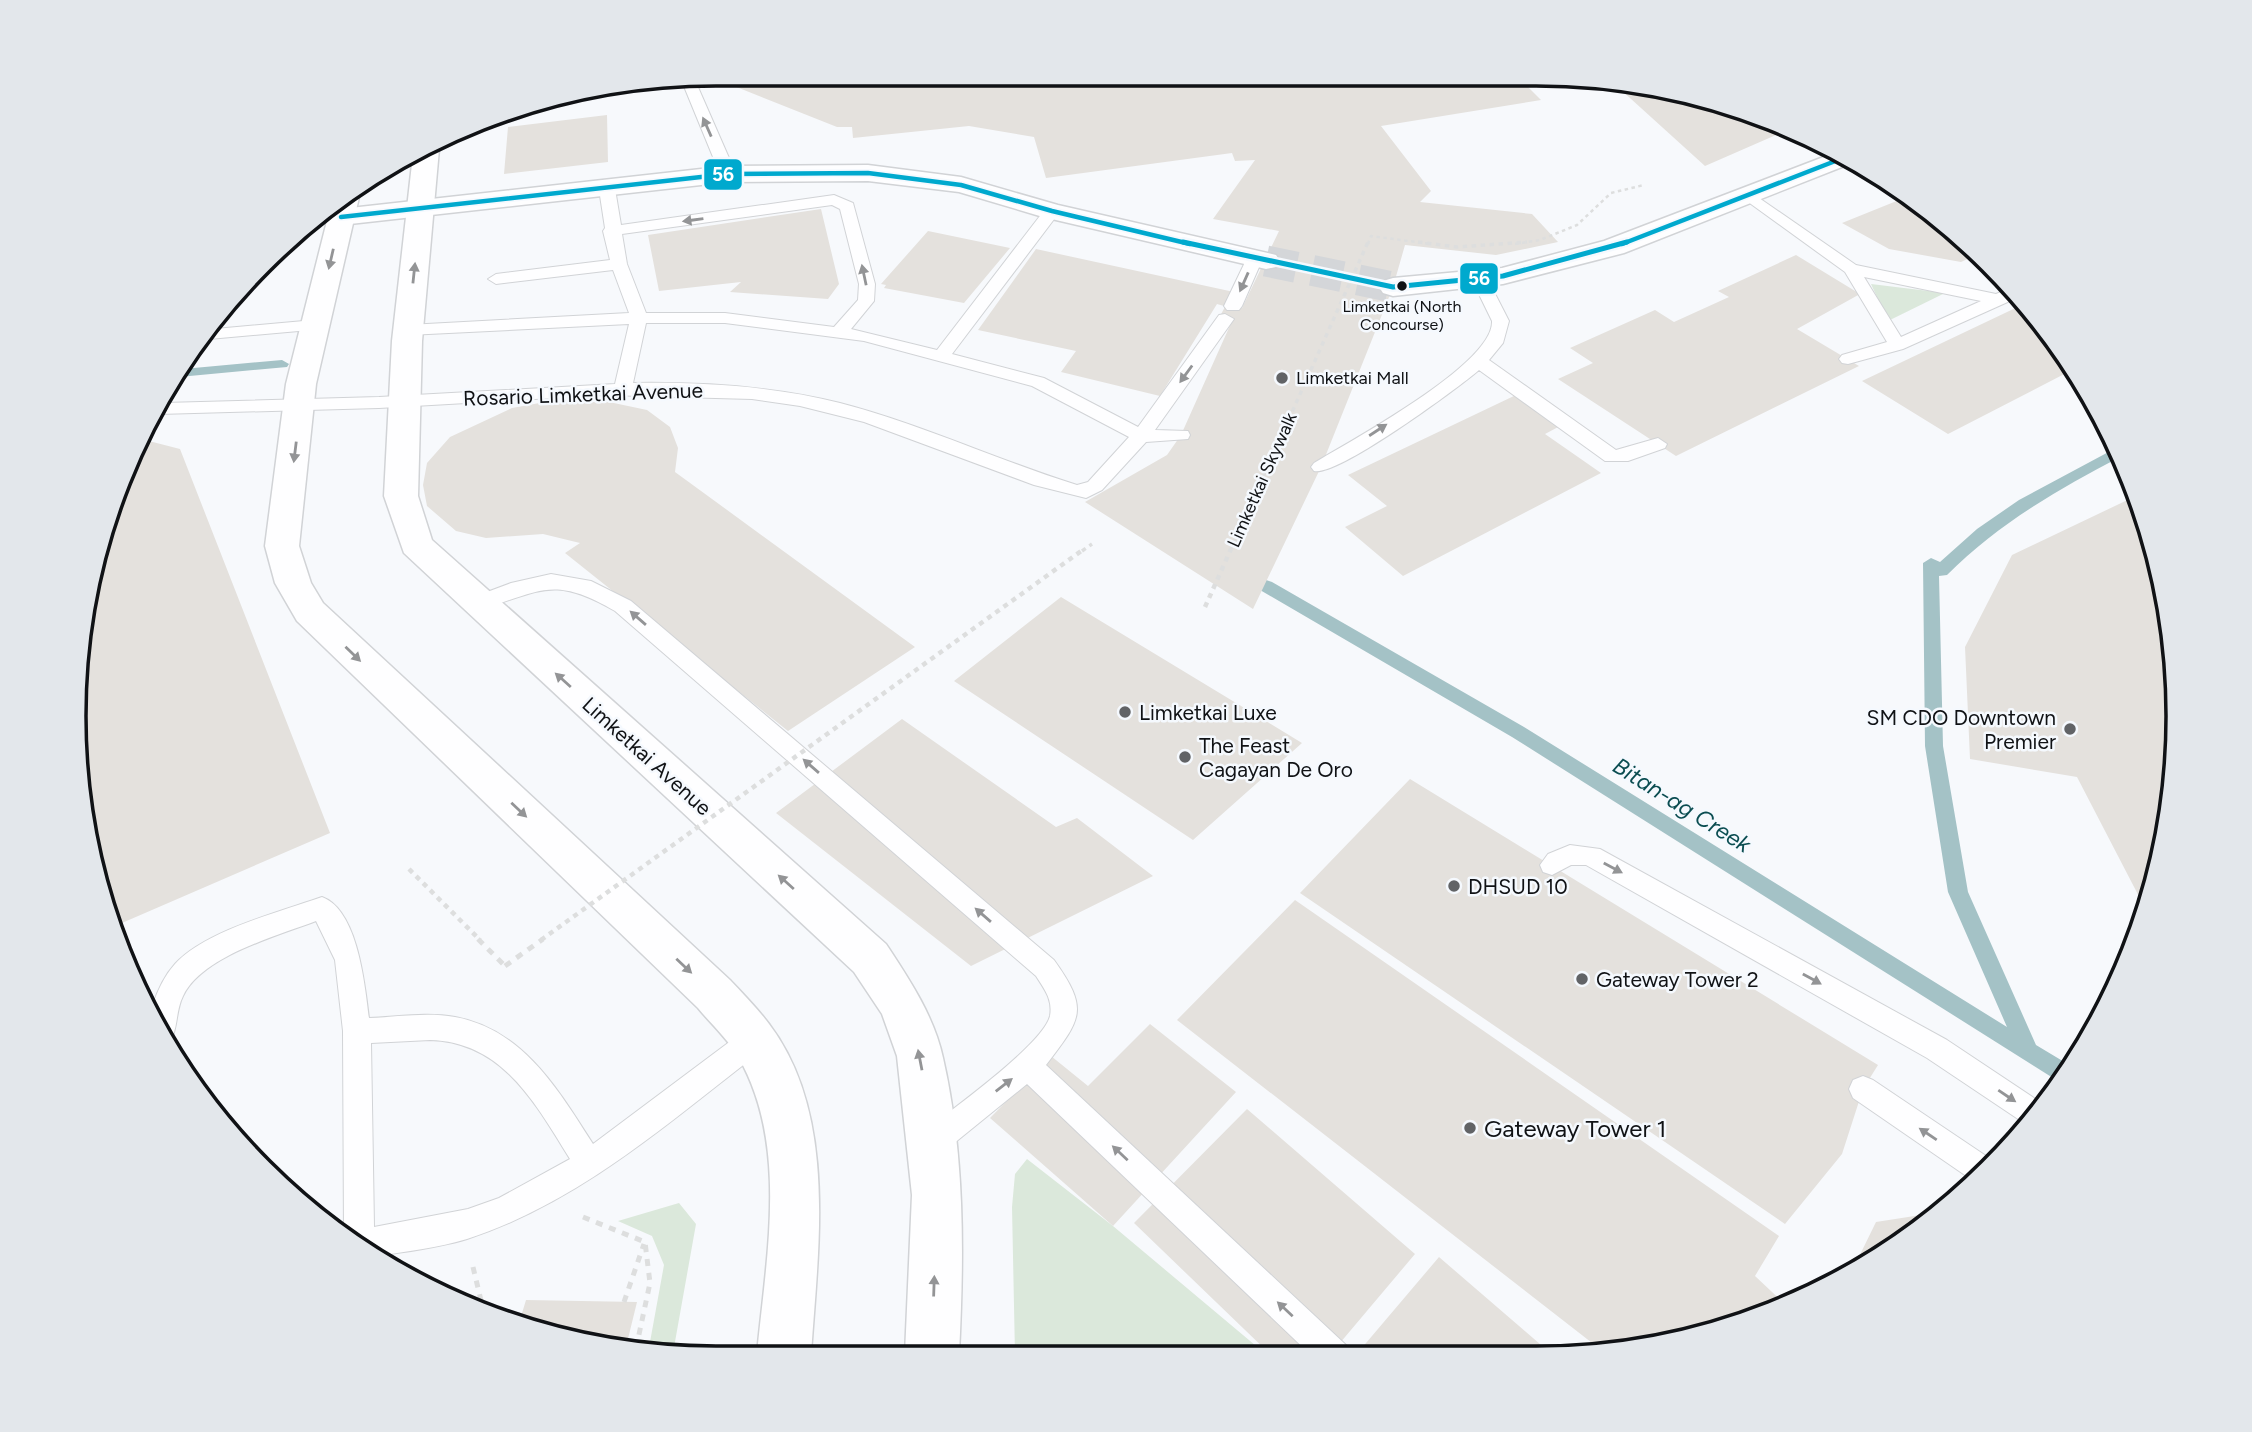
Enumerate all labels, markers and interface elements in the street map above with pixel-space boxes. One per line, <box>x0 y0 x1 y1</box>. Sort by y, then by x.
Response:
one-way arrow <box>701 116 712 137</box>
line badge: 56 <box>703 158 743 191</box>
text: 56 <box>712 163 734 186</box>
one-way arrow <box>682 214 704 225</box>
one-way arrow <box>326 248 337 270</box>
one-way arrow <box>409 262 420 284</box>
line badge: 56 <box>1459 262 1499 295</box>
one-way arrow <box>858 264 869 286</box>
text: 56 <box>1468 267 1490 290</box>
one-way arrow <box>1238 272 1250 292</box>
marker: Limketkai (North Concourse) <box>1395 279 1409 293</box>
place label: Limketkai (North Concourse) <box>1342 297 1462 334</box>
one-way arrow <box>1179 365 1193 383</box>
place label: Limketkai Mall <box>1296 367 1409 389</box>
marker: Limketkai Mall <box>1274 370 1290 386</box>
street label: Rosario Limketkai Avenue <box>463 377 703 411</box>
street label: Limketkai Skywalk <box>1222 409 1302 551</box>
one-way arrow <box>1369 424 1388 437</box>
one-way arrow <box>289 441 300 463</box>
one-way arrow <box>629 610 647 626</box>
one-way arrow <box>345 645 362 662</box>
one-way arrow <box>554 672 572 688</box>
street label: Limketkai Avenue <box>577 692 717 820</box>
place label: Limketkai Luxe <box>1139 700 1277 725</box>
marker: Limketkai Luxe <box>1117 704 1133 720</box>
place label: SM CDO Downtown Premier <box>1867 705 2056 754</box>
marker: SM CDO Downtown Premier <box>2062 721 2078 737</box>
place label: The Feast Cagayan De Oro <box>1199 733 1353 782</box>
marker: The Feast Cagayan De Oro <box>1177 749 1193 765</box>
water label: Bitan-ag Creek <box>1608 751 1757 859</box>
one-way arrow <box>802 759 819 774</box>
one-way arrow <box>510 802 528 818</box>
one-way arrow <box>1604 862 1623 874</box>
place label: DHSUD 10 <box>1468 874 1568 899</box>
one-way arrow <box>778 875 795 891</box>
marker: DHSUD 10 <box>1446 878 1462 894</box>
one-way arrow <box>975 907 993 922</box>
one-way arrow <box>675 958 692 974</box>
place label: Gateway Tower 2 <box>1596 967 1759 992</box>
marker: Gateway Tower 2 <box>1574 971 1590 987</box>
one-way arrow <box>1802 973 1821 985</box>
one-way arrow <box>914 1049 925 1071</box>
one-way arrow <box>996 1078 1013 1093</box>
one-way arrow <box>1998 1089 2016 1103</box>
place label: Gateway Tower 1 <box>1484 1114 1666 1143</box>
marker: Gateway Tower 1 <box>1462 1120 1478 1136</box>
one-way arrow <box>1919 1127 1937 1141</box>
one-way arrow <box>1111 1145 1129 1161</box>
one-way arrow <box>928 1275 940 1297</box>
one-way arrow <box>1277 1302 1294 1318</box>

